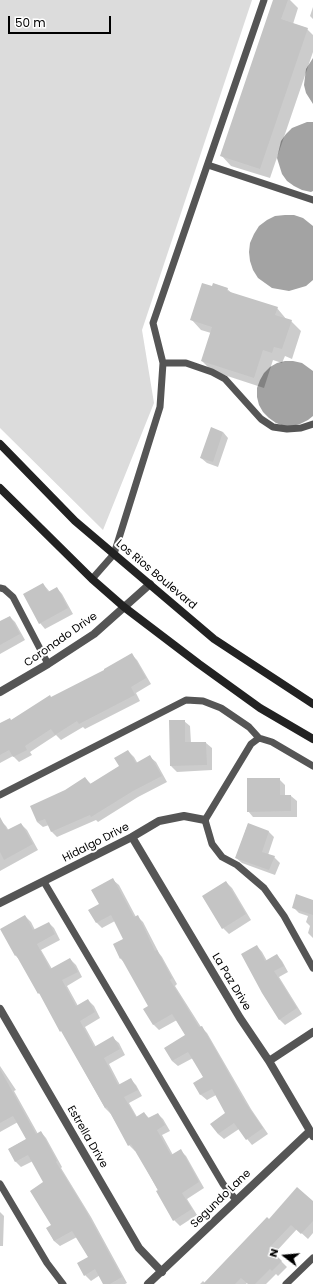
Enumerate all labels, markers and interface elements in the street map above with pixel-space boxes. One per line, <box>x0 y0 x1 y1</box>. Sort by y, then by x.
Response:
scale bar <box>10 8 113 34</box>
text: 50 m <box>15 14 46 31</box>
street label: Los Rios Boulevard <box>113 537 199 613</box>
street label: Coronado Drive <box>22 610 100 670</box>
street label: Hidalgo Drive <box>61 821 131 865</box>
street label: La Paz Drive <box>209 951 253 1013</box>
street label: Estrella Drive <box>64 1104 110 1170</box>
street label: Segundo Lane <box>188 1167 254 1231</box>
north arrow <box>265 1236 305 1276</box>
text: N <box>265 1247 282 1259</box>

